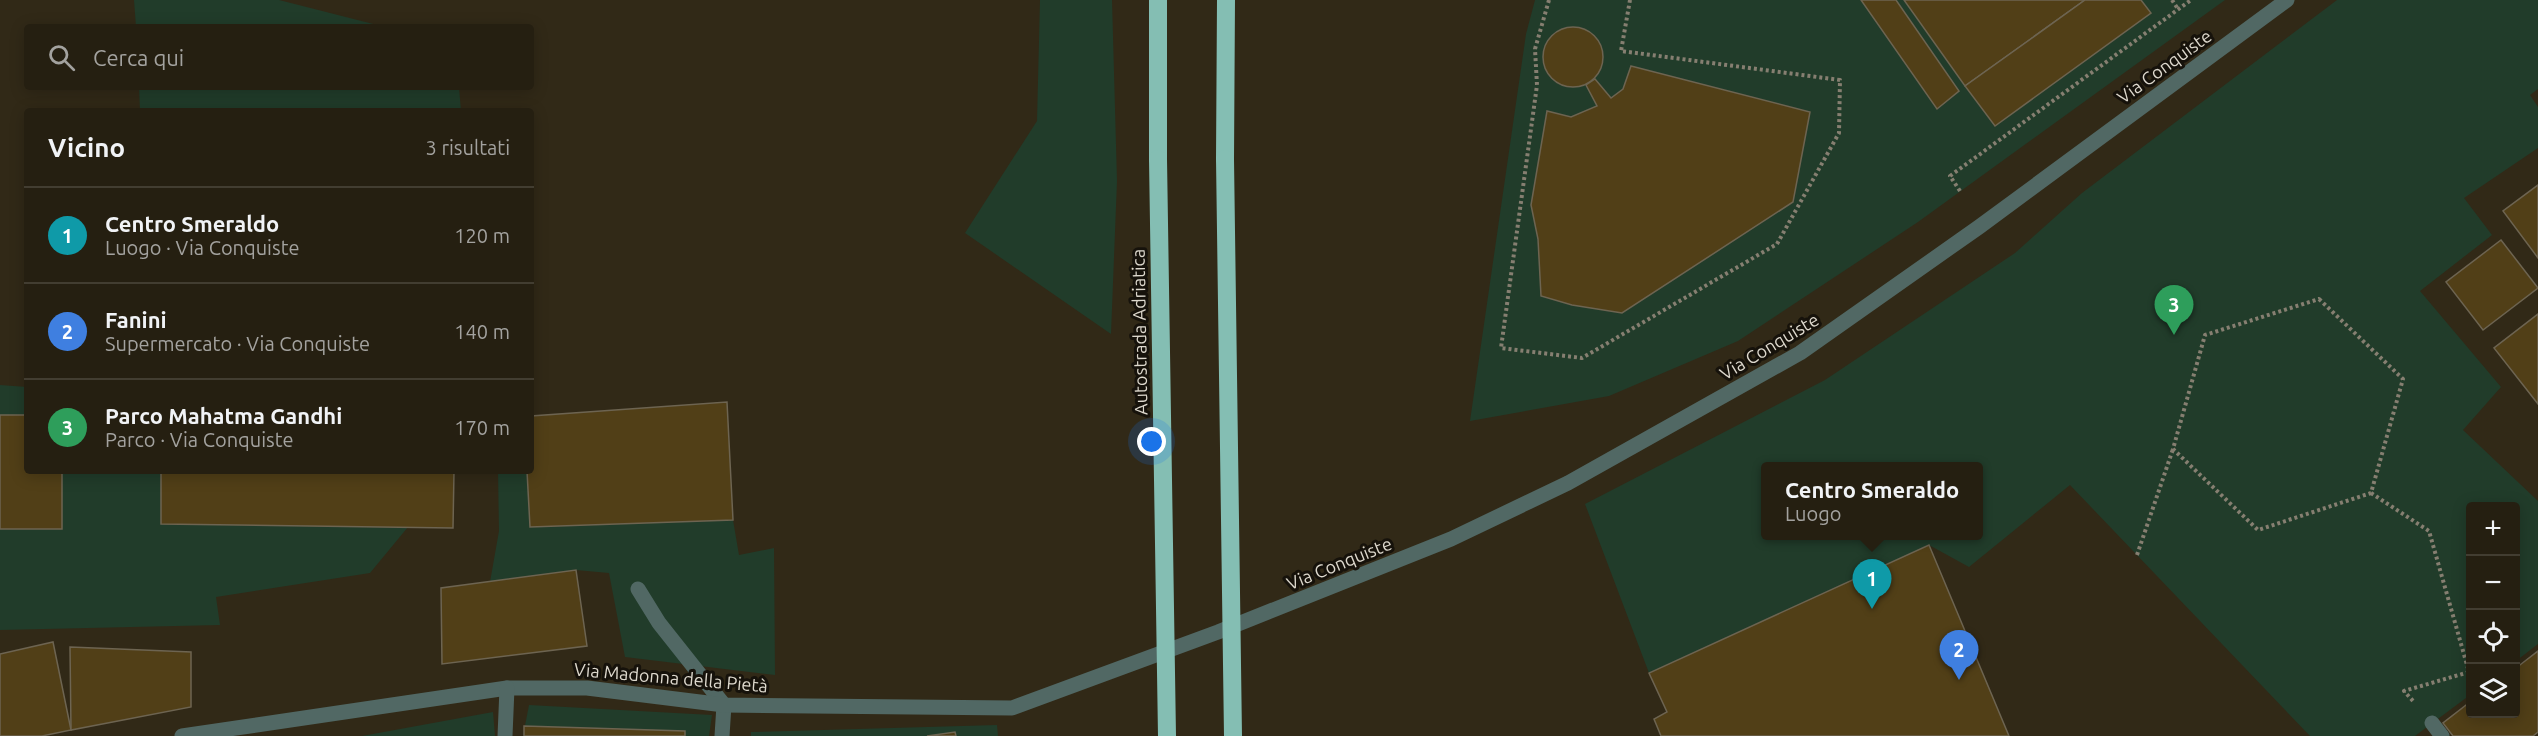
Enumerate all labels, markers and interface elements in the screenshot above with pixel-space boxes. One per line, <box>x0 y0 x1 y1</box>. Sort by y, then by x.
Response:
search box <box>24 24 534 90</box>
street label: Via Conquiste <box>2113 25 2215 107</box>
icon: search <box>45 41 78 74</box>
text: Cerca qui <box>93 45 184 70</box>
text: Vicino <box>48 133 125 162</box>
text: 3 risultati <box>426 136 510 159</box>
text: Centro Smeraldo <box>105 211 279 236</box>
text: 1 <box>62 224 73 247</box>
text: 120 m <box>454 224 510 247</box>
text: Luogo · Via Conquiste <box>105 236 300 259</box>
street label: Autostrada Adriatica <box>1128 249 1150 415</box>
pin: 3 <box>2154 286 2194 335</box>
text: Fanini <box>105 307 167 332</box>
street label: Via Conquiste <box>1716 309 1822 383</box>
text: 2 <box>62 320 73 343</box>
text: 140 m <box>454 320 510 343</box>
text: Supermercato · Via Conquiste <box>105 332 370 355</box>
text: Parco Mahatma Gandhi <box>105 403 342 428</box>
text: 3 <box>62 416 73 439</box>
text: 170 m <box>454 416 510 439</box>
your location <box>1137 427 1166 456</box>
text: Parco · Via Conquiste <box>105 428 294 451</box>
popup <box>1761 462 1983 540</box>
text: Centro Smeraldo <box>1785 477 1959 502</box>
text: Luogo <box>1785 502 1841 525</box>
map controls <box>2466 502 2520 718</box>
button: + <box>2466 502 2520 556</box>
street label: Via Conquiste <box>1284 533 1394 593</box>
button: − <box>2466 556 2520 610</box>
pin: 1 <box>1852 560 1892 609</box>
button: locate <box>2466 610 2520 664</box>
pin: 2 <box>1940 630 1978 680</box>
street label: Via Madonna della Pietà <box>573 659 769 695</box>
button: layers <box>2466 664 2520 718</box>

